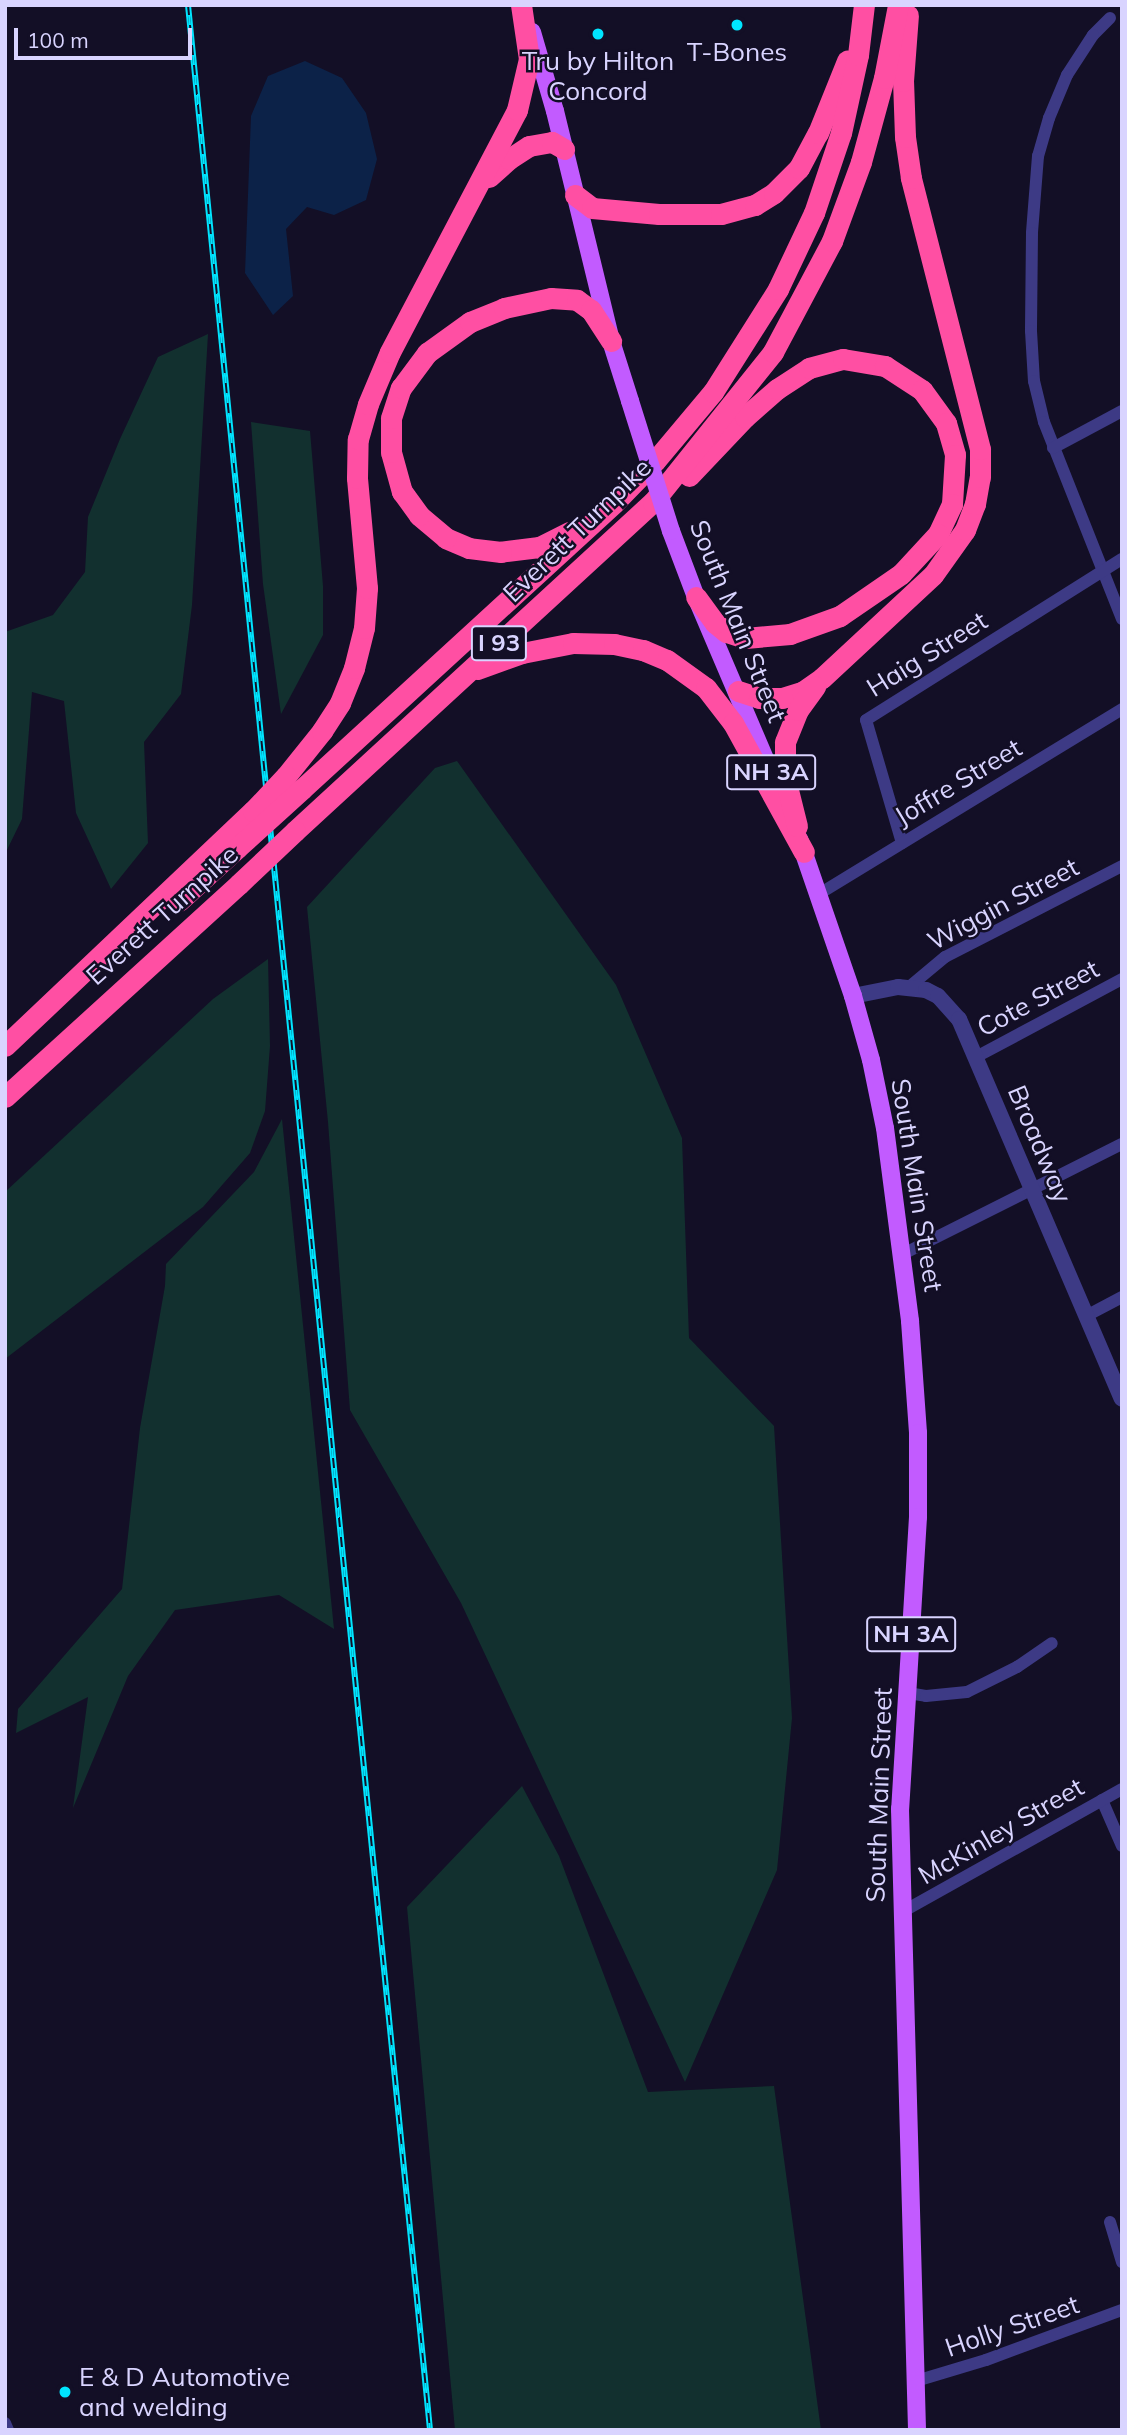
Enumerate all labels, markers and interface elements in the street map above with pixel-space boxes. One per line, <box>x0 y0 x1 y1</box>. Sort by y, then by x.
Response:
scale bar <box>18 14 196 58</box>
marker: T-Bones <box>729 17 745 33</box>
marker: Tru by Hilton Concord <box>590 26 606 42</box>
text: 100 m <box>27 27 89 53</box>
place label: T-Bones <box>687 36 787 68</box>
place label: Tru by Hilton Concord <box>522 45 674 106</box>
street label: Everett Turnpike <box>497 452 657 608</box>
street label: South Main Street <box>683 515 793 727</box>
street label: Haig Street <box>861 605 993 703</box>
road number: I 93 <box>469 622 529 664</box>
street label: Joffre Street <box>889 732 1027 832</box>
road number: NH 3A <box>726 752 816 792</box>
street label: Everett Turnpike <box>80 839 244 991</box>
street label: Wiggin Street <box>922 851 1084 957</box>
street label: Cote Street <box>972 953 1104 1043</box>
street label: South Main Street <box>885 1076 949 1294</box>
street label: Broadway <box>1001 1081 1079 1207</box>
road number: NH 3A <box>866 1614 956 1654</box>
street label: South Main Street <box>860 1687 898 1903</box>
street label: McKinley Street <box>913 1771 1089 1891</box>
street label: Holly Street <box>941 2289 1083 2363</box>
place label: E & D Automotive and welding <box>79 2361 290 2422</box>
marker: E & D Automotive and welding <box>57 2384 73 2400</box>

